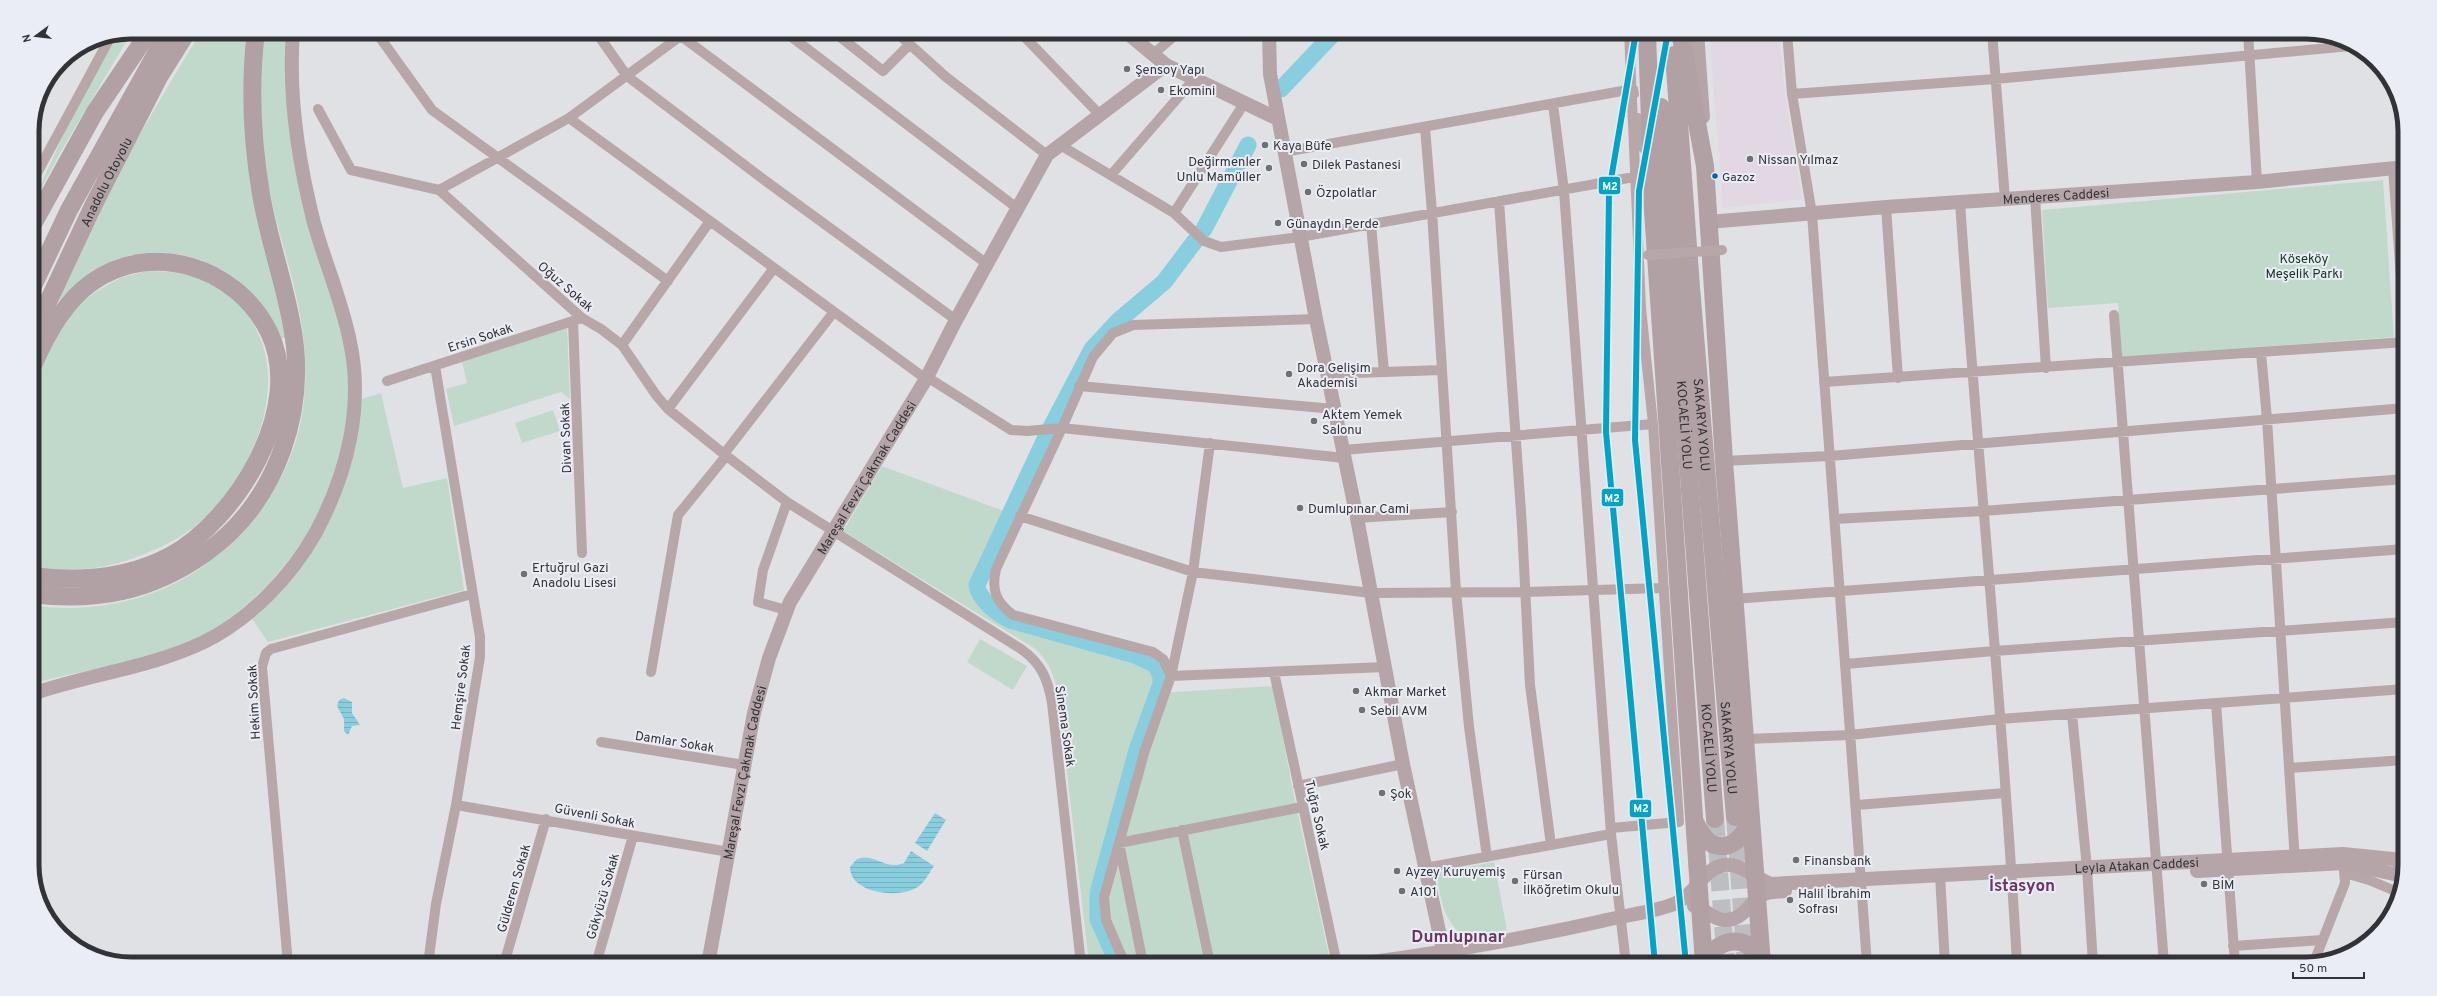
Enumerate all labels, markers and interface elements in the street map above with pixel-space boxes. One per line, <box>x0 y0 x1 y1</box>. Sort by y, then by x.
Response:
north arrow <box>16 16 56 56</box>
text: N <box>20 33 35 44</box>
place label: Şensoy Yapı <box>1135 63 1205 79</box>
marker: Şensoy Yapı <box>1122 64 1132 74</box>
place label: Ekomini <box>1169 84 1215 100</box>
marker: Ekomini <box>1156 85 1166 95</box>
street label: Anadolu Otoyolu <box>78 135 137 230</box>
place label: Kaya Büfe <box>1273 139 1332 155</box>
marker: Kaya Büfe <box>1260 140 1270 150</box>
place label: Nissan Yılmaz <box>1758 153 1838 169</box>
marker: Nissan Yılmaz <box>1745 154 1755 164</box>
place label: Değirmenler Unlu Mamüller <box>1177 155 1261 186</box>
place label: Dilek Pastanesi <box>1312 158 1401 174</box>
marker: Dilek Pastanesi <box>1299 159 1309 169</box>
marker: Değirmenler Unlu Mamüller <box>1264 163 1274 173</box>
place label: Gazoz <box>1722 170 1755 186</box>
marker: Gazoz <box>1710 171 1720 181</box>
line badge: M2 <box>1598 176 1621 195</box>
text: M2 <box>1602 180 1618 194</box>
place label: Özpolatlar <box>1316 184 1377 202</box>
street label: Menderes Caddesi <box>2002 186 2110 209</box>
marker: Özpolatlar <box>1303 187 1313 197</box>
place label: Günaydın Perde <box>1286 217 1379 233</box>
marker: Günaydın Perde <box>1273 218 1283 228</box>
park label: Köseköy Meşelik Parkı <box>2265 252 2343 283</box>
street label: Oğuz Sokak <box>533 259 596 316</box>
street label: Ersin Sokak <box>446 321 515 357</box>
place label: Dora Gelişim Akademisi <box>1297 361 1371 392</box>
marker: Dora Gelişim Akademisi <box>1284 369 1294 379</box>
street label: SAKARYA YOLU <box>1689 378 1712 472</box>
street label: KOCAELİ YOLU <box>1672 380 1694 470</box>
street label: Mareşal Fevzi Çakmak Caddesi <box>815 399 921 558</box>
street label: Divan Sokak <box>558 402 576 474</box>
place label: Aktem Yemek Salonu <box>1322 408 1402 439</box>
marker: Aktem Yemek Salonu <box>1309 416 1319 426</box>
line badge: M2 <box>1601 488 1624 507</box>
text: M2 <box>1604 492 1620 506</box>
place label: Dumlupınar Cami <box>1308 502 1409 518</box>
marker: Dumlupınar Cami <box>1295 503 1305 513</box>
place label: Ertuğrul Gazi Anadolu Lisesi <box>532 561 616 592</box>
marker: Ertuğrul Gazi Anadolu Lisesi <box>519 569 529 579</box>
street label: Hemşire Sokak <box>449 643 475 731</box>
street label: Hekim Sokak <box>245 664 265 740</box>
street label: Mareşal Fevzi Çakmak Caddesi <box>721 684 771 861</box>
street label: Sinema Sokak <box>1050 685 1078 768</box>
place label: Akmar Market <box>1364 685 1446 701</box>
marker: Akmar Market <box>1351 686 1361 696</box>
street label: SAKARYA YOLU <box>1715 701 1739 795</box>
street label: KOCAELİ YOLU <box>1696 703 1719 793</box>
place label: Sebil AVM <box>1370 704 1427 720</box>
marker: Sebil AVM <box>1357 705 1367 715</box>
street label: Damlar Sokak <box>634 729 716 757</box>
street label: Tuğra Sokak <box>1300 779 1332 852</box>
place label: Şok <box>1390 787 1412 803</box>
marker: Şok <box>1377 788 1387 798</box>
line badge: M2 <box>1629 799 1652 818</box>
street label: Güvenli Sokak <box>553 801 637 833</box>
text: M2 <box>1633 802 1649 816</box>
street label: Gülderen Sokak <box>495 842 535 935</box>
street label: Gökyüzü Sokak <box>584 851 624 942</box>
place label: Finansbank <box>1804 854 1871 870</box>
marker: Finansbank <box>1791 855 1801 865</box>
street label: Leyla Atakan Caddesi <box>2074 856 2199 878</box>
place label: Ayzey Kuruyemiş <box>1405 865 1506 881</box>
marker: Ayzey Kuruyemiş <box>1392 866 1402 876</box>
place label: Fürsan İlköğretim Okulu <box>1523 868 1619 899</box>
district label: İstasyon <box>1989 875 2055 898</box>
marker: Fürsan İlköğretim Okulu <box>1510 876 1520 886</box>
place label: BİM <box>2212 876 2235 894</box>
marker: BİM <box>2199 879 2209 889</box>
place label: A101 <box>1410 885 1437 901</box>
place label: Halil İbrahim Sofrası <box>1798 885 1871 918</box>
marker: A101 <box>1397 886 1407 896</box>
marker: Halil İbrahim Sofrası <box>1785 895 1795 905</box>
district label: Dumlupınar <box>1411 927 1505 949</box>
scale bar <box>2293 954 2364 980</box>
text: 50 m <box>2299 961 2327 977</box>

